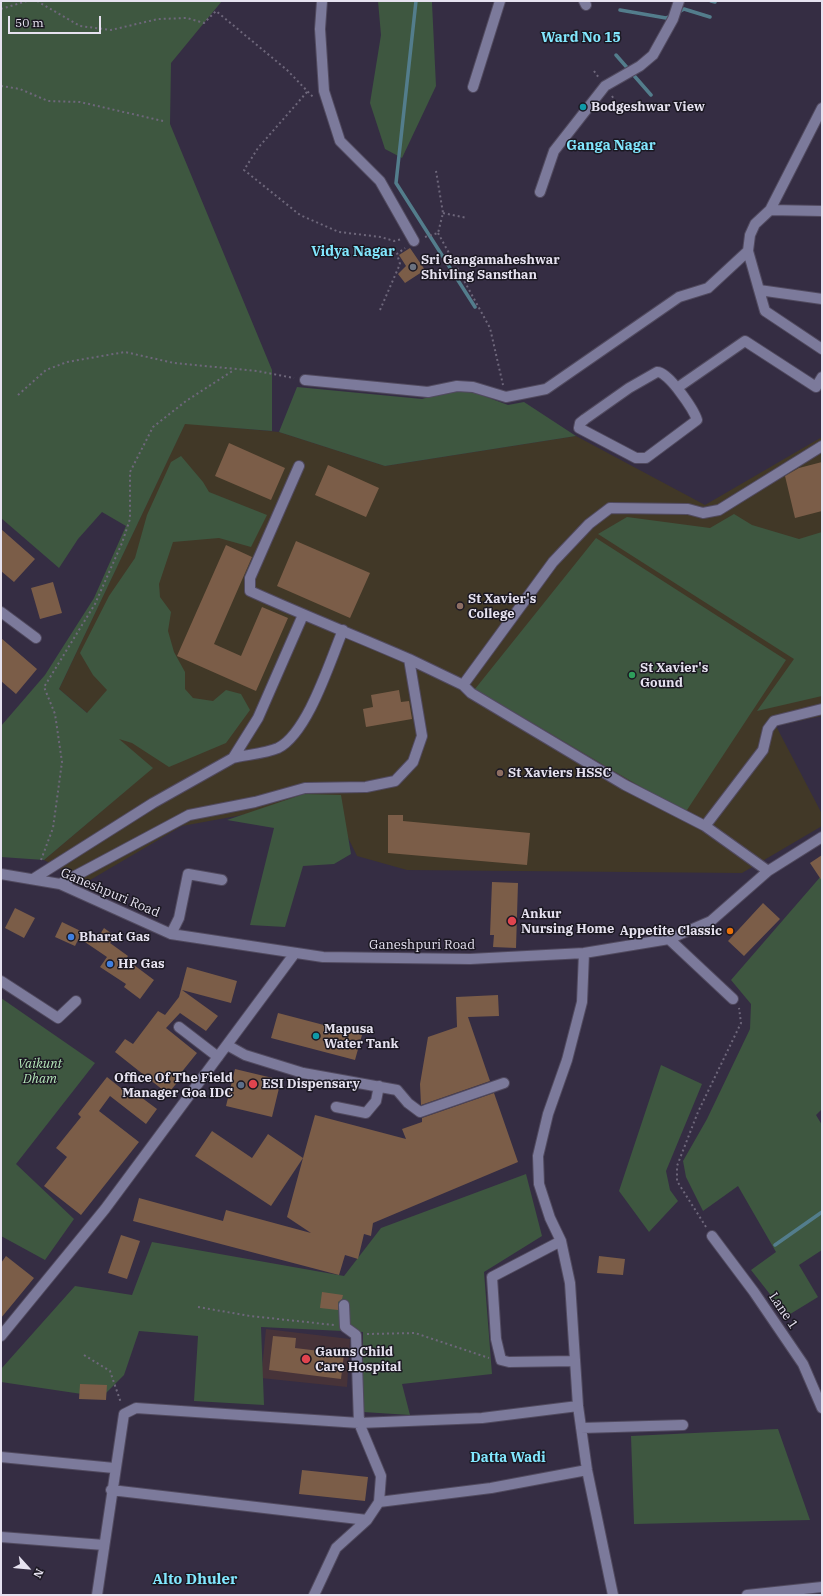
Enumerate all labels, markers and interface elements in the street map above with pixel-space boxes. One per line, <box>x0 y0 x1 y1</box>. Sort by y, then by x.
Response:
scale bar <box>10 8 103 34</box>
text: 50 m <box>15 15 44 30</box>
district label: Ward No 15 <box>541 30 621 46</box>
place label: Bodgeshwar View <box>591 99 705 115</box>
marker: Bodgeshwar View <box>578 102 588 112</box>
district label: Ganga Nagar <box>566 138 656 154</box>
district label: Vidya Nagar <box>311 244 395 260</box>
place label: Sri Gangamaheshwar Shivling Sansthan <box>421 252 560 283</box>
marker: Sri Gangamaheshwar Shivling Sansthan <box>408 262 418 272</box>
place label: St Xavier's College <box>468 591 536 622</box>
marker: St Xavier's College <box>455 601 465 611</box>
place label: St Xavier's Gound <box>640 660 708 691</box>
marker: St Xavier's Gound <box>627 670 637 680</box>
place label: St Xaviers HSSC <box>508 765 611 781</box>
marker: St Xaviers HSSC <box>495 768 505 778</box>
street label: Ganeshpuri Road <box>58 865 162 921</box>
place label: Ankur Nursing Home <box>521 906 614 937</box>
marker: Ankur Nursing Home <box>506 915 518 927</box>
place label: Appetite Classic <box>620 923 722 939</box>
marker: Appetite Classic <box>725 926 735 936</box>
place label: Bharat Gas <box>79 929 150 945</box>
marker: Bharat Gas <box>66 932 76 942</box>
street label: Ganeshpuri Road <box>369 937 475 953</box>
place label: HP Gas <box>118 956 165 972</box>
marker: HP Gas <box>105 959 115 969</box>
place label: Mapusa Water Tank <box>324 1021 399 1052</box>
marker: Mapusa Water Tank <box>311 1031 321 1041</box>
park label: Vaikunt Dham <box>18 1056 62 1087</box>
place label: Office Of The Field Manager Goa IDC <box>114 1070 233 1101</box>
place label: ESI Dispensary <box>262 1076 360 1092</box>
marker: ESI Dispensary <box>247 1078 259 1090</box>
marker: Office Of The Field Manager Goa IDC <box>236 1080 246 1090</box>
street label: Lane 1 <box>765 1290 801 1332</box>
place label: Gauns Child Care Hospital <box>315 1344 402 1375</box>
marker: Gauns Child Care Hospital <box>300 1353 312 1365</box>
district label: Datta Wadi <box>470 1450 546 1466</box>
north arrow <box>8 1548 48 1588</box>
text: N <box>30 1566 47 1580</box>
district label: Alto Dhuler <box>153 1571 237 1589</box>

